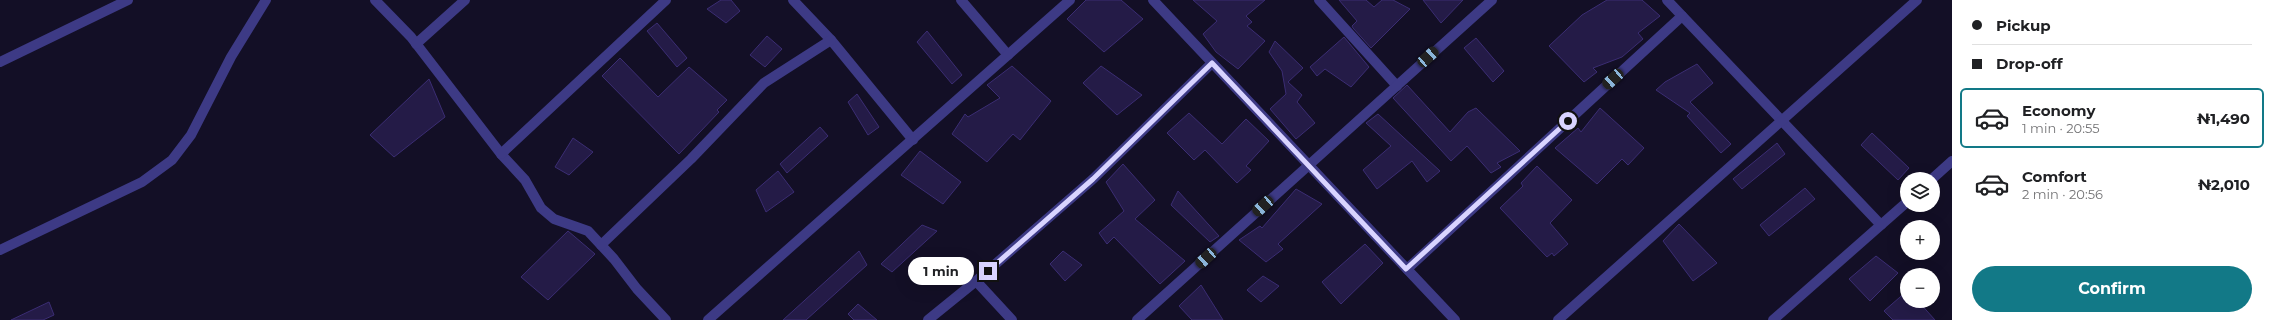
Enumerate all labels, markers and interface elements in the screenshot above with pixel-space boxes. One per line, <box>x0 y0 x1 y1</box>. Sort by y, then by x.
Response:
text: Pickup <box>1996 16 2051 35</box>
car <box>1415 45 1441 69</box>
text: Drop-off <box>1996 54 2063 73</box>
car <box>1600 67 1626 91</box>
icon: car <box>1974 100 2010 136</box>
text: Economy <box>2022 101 2095 120</box>
text: ₦1,490 <box>2197 109 2250 128</box>
route start <box>1559 112 1577 130</box>
text: 1 min · 20:55 <box>2022 120 2100 136</box>
icon: car <box>1974 166 2010 202</box>
text: Comfort <box>2022 167 2087 186</box>
map controls <box>1900 172 1940 308</box>
button: layers <box>1900 172 1940 212</box>
text: ₦2,010 <box>2198 175 2250 194</box>
text: 2 min · 20:56 <box>2022 186 2103 202</box>
car <box>1250 194 1276 218</box>
button: + <box>1900 220 1940 260</box>
car <box>1193 246 1219 270</box>
callout: 1 min <box>908 257 974 285</box>
route end <box>979 262 997 280</box>
text: 1 min <box>923 263 959 279</box>
button: Confirm <box>1972 266 2252 312</box>
button: − <box>1900 268 1940 308</box>

